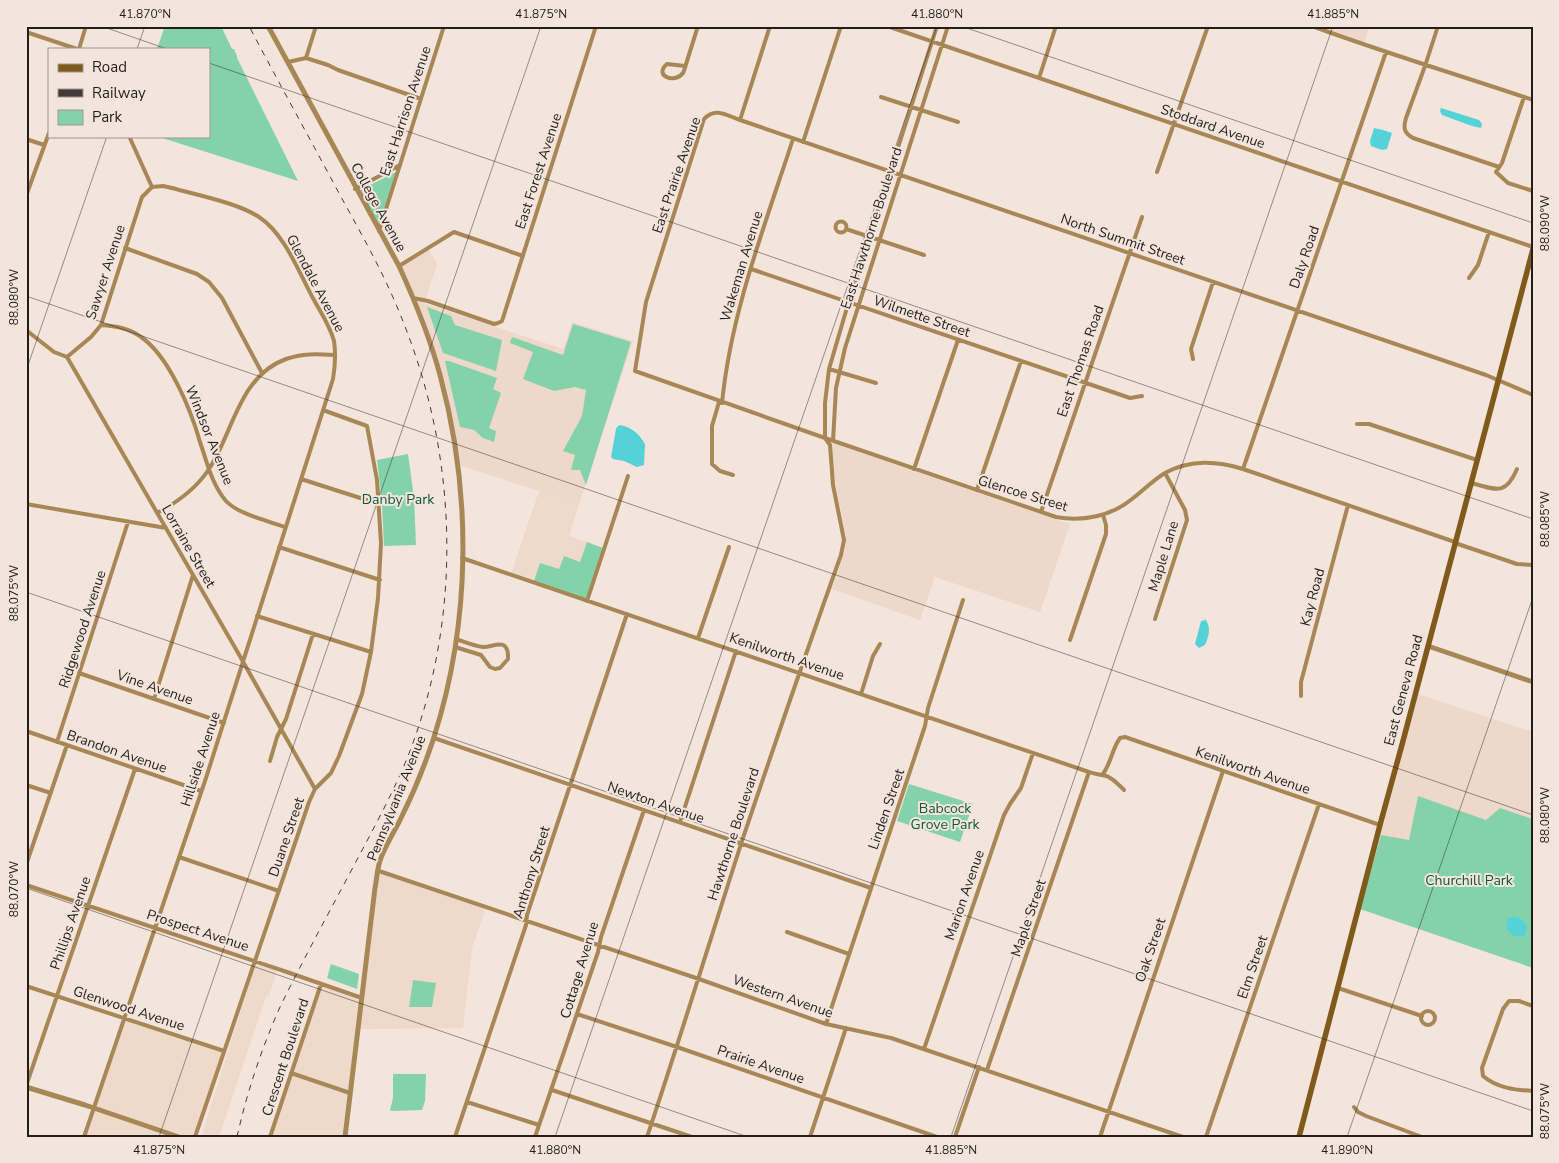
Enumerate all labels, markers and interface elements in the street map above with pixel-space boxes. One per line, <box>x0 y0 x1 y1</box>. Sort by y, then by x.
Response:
text: 41.870°N <box>119 6 171 22</box>
text: 41.875°N <box>515 6 567 22</box>
text: 41.880°N <box>911 6 963 22</box>
text: 41.885°N <box>1307 6 1359 22</box>
street label: East Harrison Avenue <box>375 44 435 179</box>
legend <box>48 48 210 138</box>
text: Road <box>92 57 127 77</box>
text: Railway <box>92 83 146 103</box>
street label: Stoddard Avenue <box>1158 100 1268 153</box>
text: Park <box>92 107 122 127</box>
street label: East Forest Avenue <box>511 111 566 232</box>
street label: East Prairie Avenue <box>648 114 705 236</box>
street label: East Hawthorne Boulevard <box>836 145 907 312</box>
street label: College Avenue <box>346 159 411 255</box>
text: 88.090°W <box>1537 195 1553 251</box>
street label: Wakeman Avenue <box>716 208 767 324</box>
street label: North Summit Street <box>1058 209 1188 270</box>
street label: Sawyer Avenue <box>81 222 130 322</box>
street label: Daly Road <box>1285 223 1324 291</box>
street label: Glendale Avenue <box>282 231 349 335</box>
text: 88.080°W <box>6 269 22 325</box>
street label: Wilmette Street <box>871 291 973 342</box>
street label: East Thomas Road <box>1052 303 1109 420</box>
street label: Windsor Avenue <box>181 383 238 488</box>
street label: Glencoe Street <box>976 471 1070 516</box>
park label: Danby Park <box>362 490 435 509</box>
text: 88.085°W <box>1537 491 1553 547</box>
street label: Lorraine Street <box>157 501 220 591</box>
street label: Maple Lane <box>1144 518 1183 594</box>
text: 88.075°W <box>6 565 22 621</box>
street label: Kay Road <box>1296 566 1329 628</box>
street label: Ridgewood Avenue <box>54 568 111 691</box>
street label: Kenilworth Avenue <box>727 628 847 685</box>
street label: East Geneva Road <box>1380 632 1427 748</box>
street label: Vine Avenue <box>113 665 196 709</box>
street label: Hillside Avenue <box>176 709 225 809</box>
street label: Brandon Avenue <box>64 725 170 778</box>
street label: Pennsylvania Avenue <box>363 732 430 864</box>
street label: Kenilworth Avenue <box>1193 742 1313 799</box>
street label: Hawthorne Boulevard <box>703 765 764 903</box>
street label: Linden Street <box>864 766 909 852</box>
street label: Newton Avenue <box>605 777 707 828</box>
text: 88.080°W <box>1537 787 1553 843</box>
street label: Duane Street <box>264 795 309 879</box>
park label: Babcock Grove Park <box>911 799 980 834</box>
street label: Anthony Street <box>508 824 555 921</box>
street label: Marion Avenue <box>940 847 989 943</box>
text: 88.070°W <box>6 861 22 917</box>
park label: Churchill Park <box>1425 871 1514 890</box>
street label: Phillips Avenue <box>46 874 95 972</box>
street label: Maple Street <box>1006 877 1051 959</box>
street label: Prospect Avenue <box>144 905 251 956</box>
street label: Oak Street <box>1131 915 1170 985</box>
street label: Cottage Avenue <box>556 919 603 1021</box>
street label: Elm Street <box>1233 933 1272 1002</box>
street label: Western Avenue <box>730 970 836 1023</box>
street label: Glenwood Avenue <box>71 981 187 1035</box>
street label: Crescent Boulevard <box>257 996 313 1119</box>
street label: Prairie Avenue <box>715 1041 807 1088</box>
text: 88.075°W <box>1537 1083 1553 1139</box>
text: 41.875°N <box>133 1142 185 1158</box>
text: 41.880°N <box>529 1142 581 1158</box>
text: 41.885°N <box>925 1142 977 1158</box>
text: 41.890°N <box>1321 1142 1373 1158</box>

